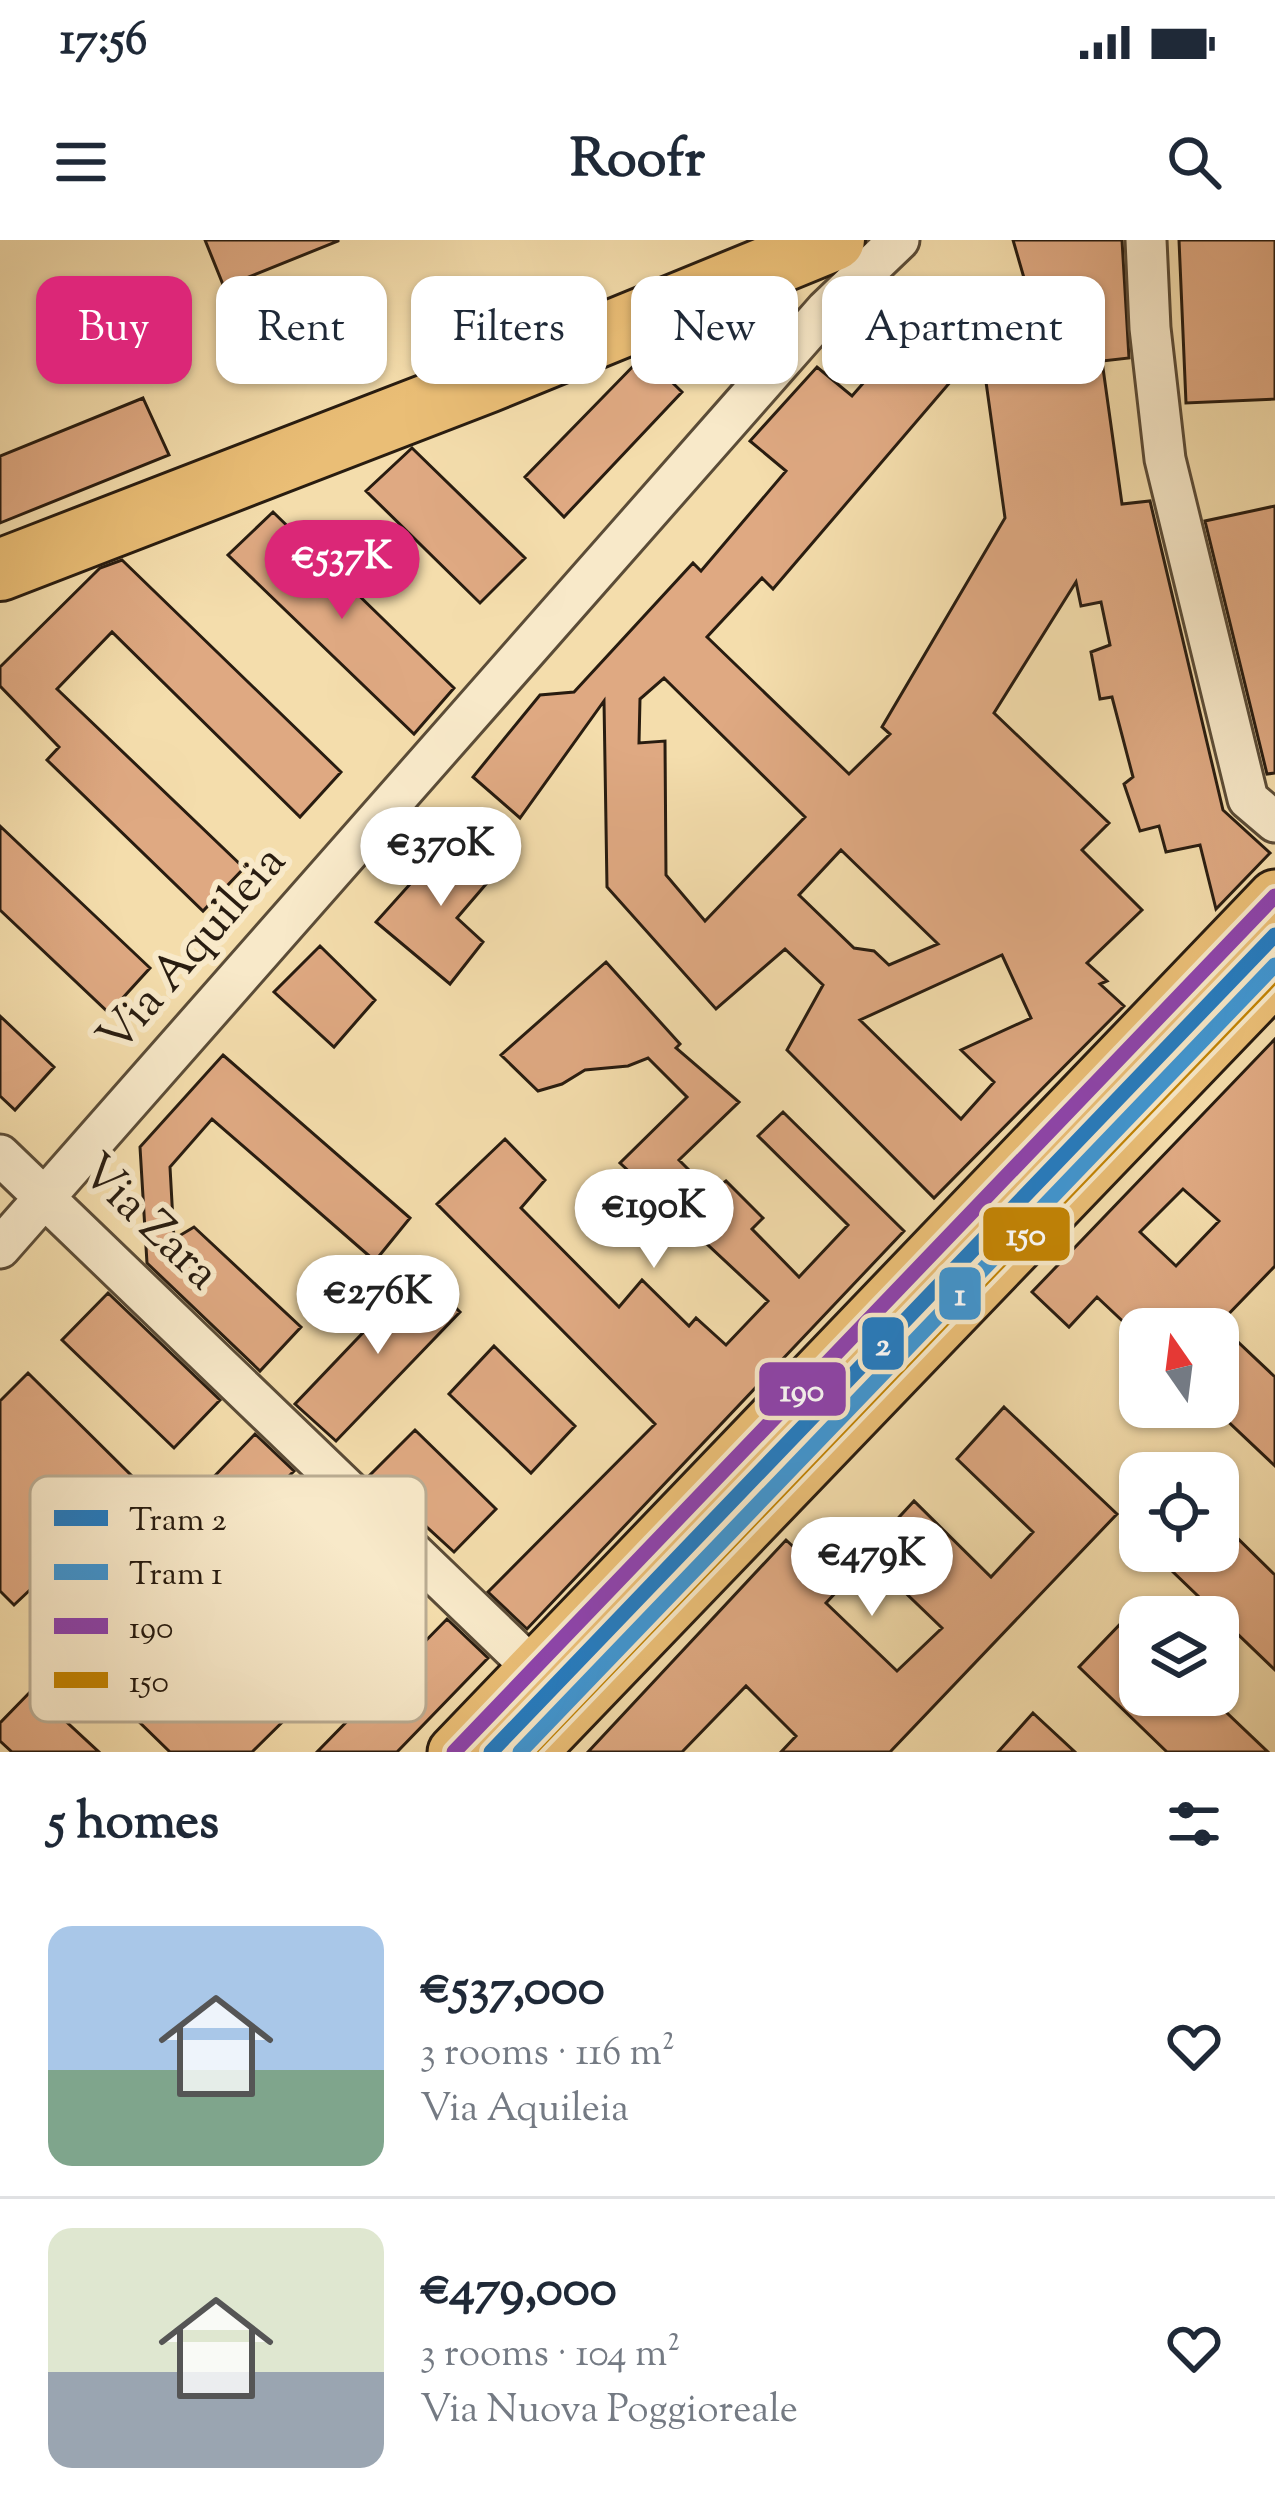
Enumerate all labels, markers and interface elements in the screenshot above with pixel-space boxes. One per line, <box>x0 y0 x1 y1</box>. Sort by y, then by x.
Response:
text: 17:56 <box>60 10 147 75</box>
text: Roofr <box>570 123 705 201</box>
icon: menu <box>48 129 114 195</box>
icon: search <box>1161 129 1227 195</box>
chip: Buy <box>36 276 192 384</box>
chip: Rent <box>216 276 387 384</box>
chip: Filters <box>411 276 607 384</box>
chip: New <box>631 276 798 384</box>
chip: Apartment <box>822 276 1105 384</box>
pin: €537K <box>258 520 426 622</box>
text: €537K <box>292 531 392 587</box>
pin: €370K <box>357 807 525 909</box>
text: €370K <box>387 818 495 874</box>
street label: Via Aquileia <box>84 831 304 1071</box>
street label: Via Zara <box>63 1140 233 1308</box>
pin: €190K <box>570 1169 738 1271</box>
text: €190K <box>602 1180 706 1236</box>
line badge: 150 <box>981 1205 1072 1263</box>
text: 150 <box>1006 1213 1046 1261</box>
pin: €276K <box>294 1255 462 1357</box>
line badge: 1 <box>937 1265 983 1322</box>
text: €276K <box>324 1266 432 1322</box>
text: 1 <box>954 1273 966 1321</box>
north arrow <box>1119 1308 1239 1428</box>
map controls <box>1119 1308 1239 1716</box>
line badge: 2 <box>860 1315 906 1372</box>
text: 2 <box>875 1323 891 1371</box>
line badge: 190 <box>757 1360 848 1418</box>
text: 190 <box>780 1369 824 1417</box>
button: locate <box>1119 1452 1239 1572</box>
legend <box>30 1476 426 1722</box>
text: Tram 2 <box>129 1498 227 1546</box>
pin: €479K <box>788 1517 956 1619</box>
text: €479K <box>818 1528 926 1584</box>
text: Tram 1 <box>129 1552 222 1600</box>
button: layers <box>1119 1596 1239 1716</box>
text: 190 <box>129 1606 173 1654</box>
text: 150 <box>129 1660 169 1708</box>
text: 5 homes <box>48 1788 219 1861</box>
icon: filters <box>1161 1791 1227 1857</box>
text: €537,000 <box>420 1954 605 2027</box>
icon: home <box>144 1974 288 2118</box>
icon: heart <box>1161 2013 1227 2079</box>
text: 3 rooms · 116 m² <box>420 2027 675 2083</box>
text: Via Aquileia <box>420 2083 629 2139</box>
text: €479,000 <box>420 2255 617 2328</box>
icon: home <box>144 2276 288 2420</box>
icon: heart <box>1161 2315 1227 2381</box>
text: 3 rooms · 104 m² <box>420 2328 680 2384</box>
text: Via Nuova Poggioreale <box>420 2384 798 2440</box>

